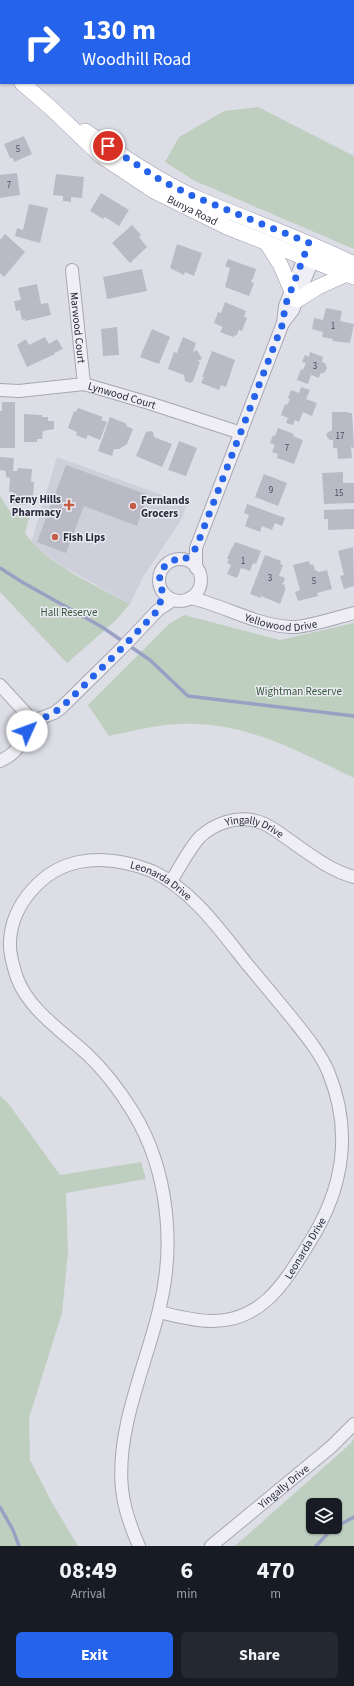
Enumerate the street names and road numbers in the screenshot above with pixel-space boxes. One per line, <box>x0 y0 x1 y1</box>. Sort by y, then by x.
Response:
street label: Bunya Road <box>164 192 220 229</box>
street label: Marwood Court <box>66 291 89 364</box>
street label: Lynwood Court <box>86 379 158 413</box>
street label: Yellowood Drive <box>241 610 319 635</box>
street label: Yingally Drive <box>222 812 287 842</box>
street label: Leonarda Drive <box>129 857 196 904</box>
street label: Leonarda Drive <box>281 1214 330 1282</box>
street label: Yingally Drive <box>254 1461 313 1513</box>

